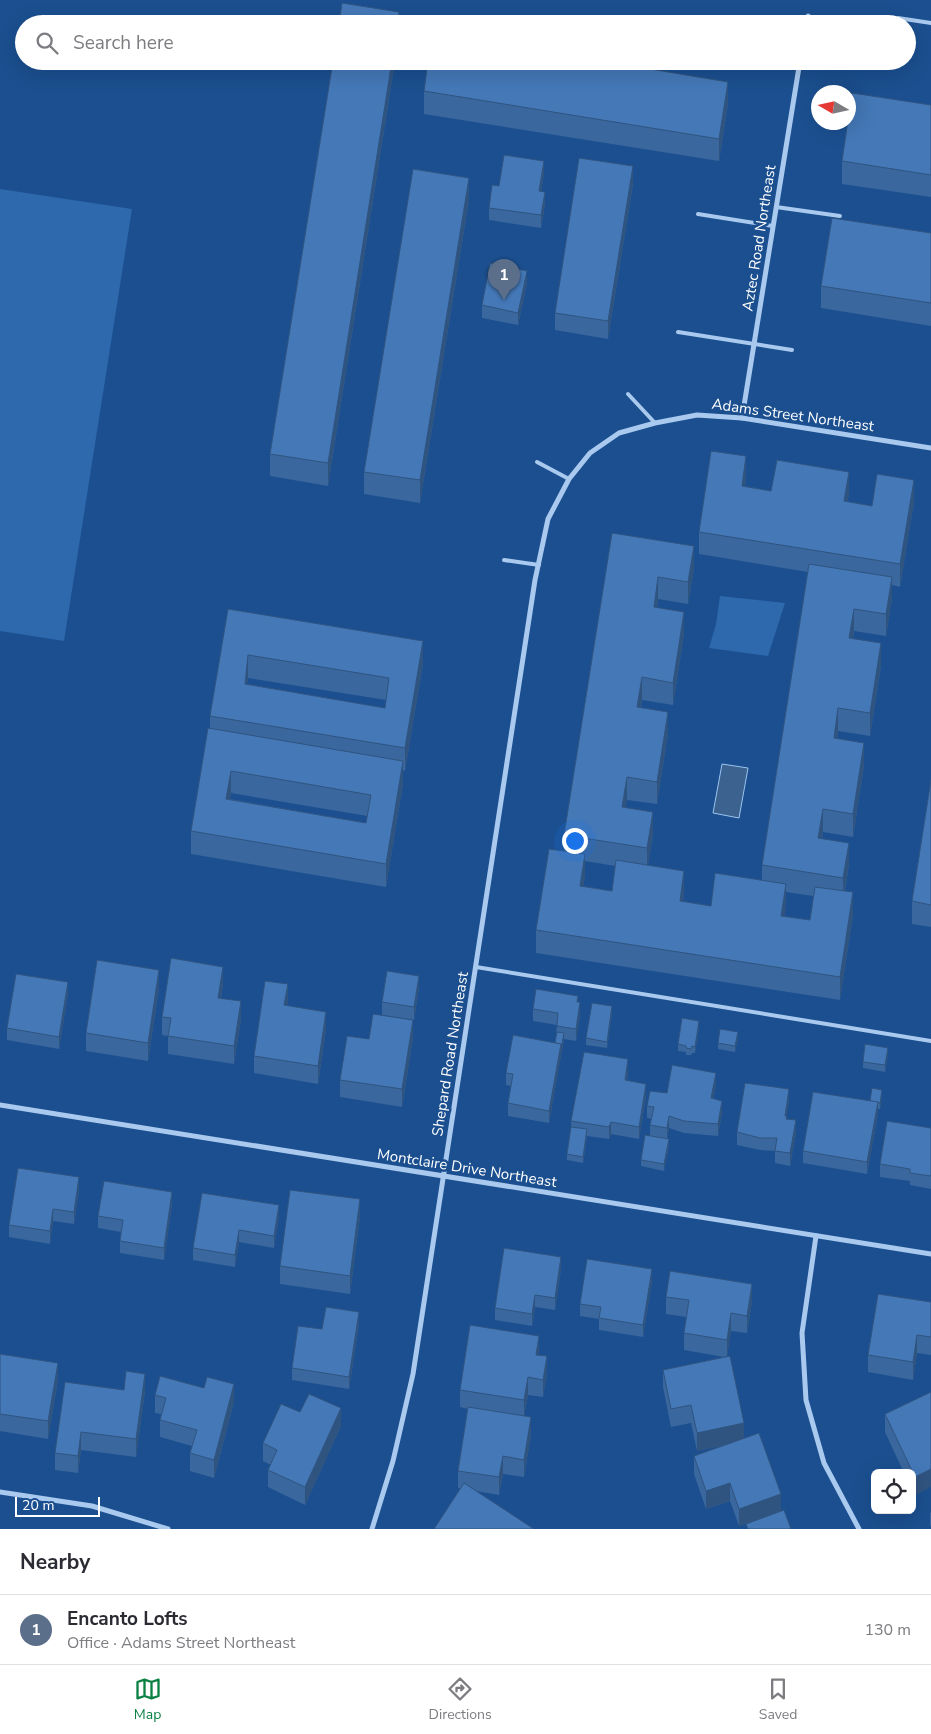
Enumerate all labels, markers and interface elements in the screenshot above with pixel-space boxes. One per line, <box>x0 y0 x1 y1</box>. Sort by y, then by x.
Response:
search box <box>15 15 916 70</box>
icon: search <box>33 29 61 57</box>
text: Search here <box>73 30 174 56</box>
north arrow <box>811 85 856 130</box>
street label: Aztec Road Northeast <box>738 163 781 313</box>
pin: 1 <box>488 259 520 300</box>
street label: Adams Street Northeast <box>711 394 876 436</box>
your location <box>562 828 588 854</box>
street label: Shepard Road Northeast <box>427 970 473 1138</box>
street label: Montclaire Drive Northeast <box>376 1144 559 1192</box>
map controls <box>871 1469 916 1514</box>
button: locate <box>871 1469 916 1514</box>
scale bar <box>15 1494 100 1517</box>
text: 20 m <box>22 1496 54 1515</box>
text: Nearby <box>20 1548 90 1576</box>
text: Encanto Lofts <box>67 1606 188 1632</box>
text: 1 <box>31 1619 41 1641</box>
text: 130 m <box>864 1619 911 1641</box>
text: Office · Adams Street Northeast <box>67 1632 295 1654</box>
tab: Map <box>134 1675 162 1724</box>
tab: Directions <box>429 1675 492 1724</box>
tab: Saved <box>759 1675 797 1724</box>

